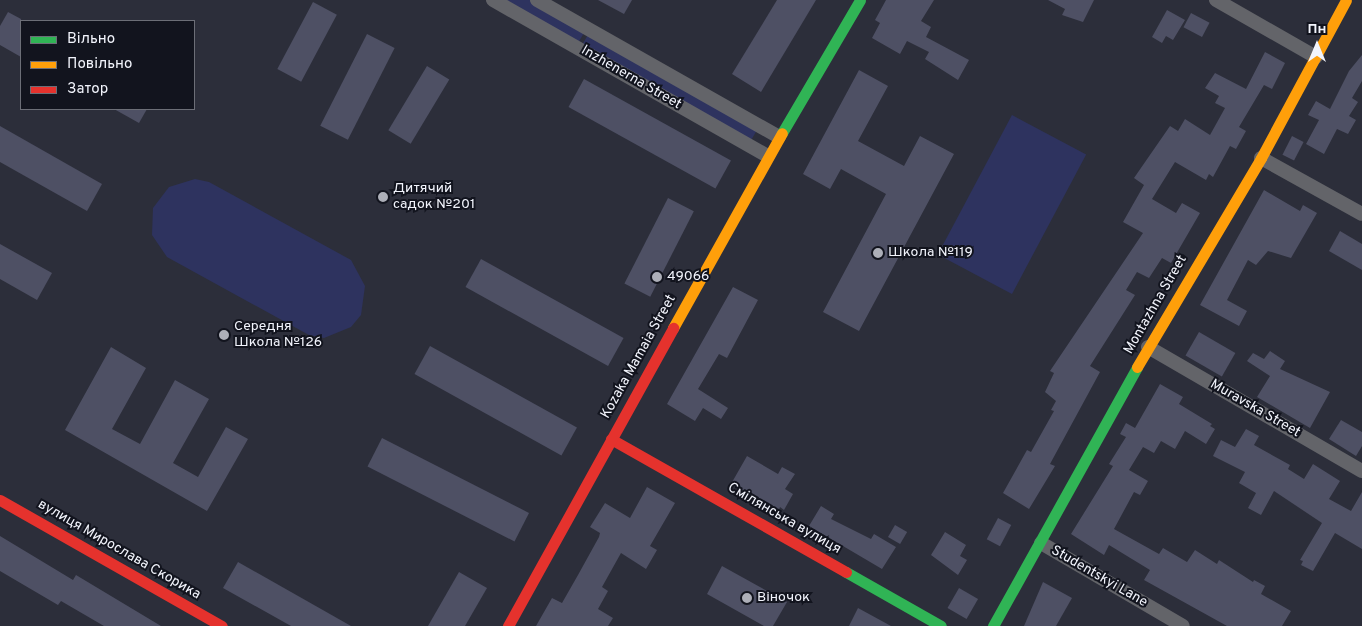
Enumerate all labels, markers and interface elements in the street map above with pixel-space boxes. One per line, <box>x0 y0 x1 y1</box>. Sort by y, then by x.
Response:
legend <box>20 20 195 110</box>
north arrow <box>1292 20 1342 70</box>
text: Пн <box>1308 21 1326 38</box>
text: Вільно <box>67 30 115 49</box>
street label: Inzhenerna Street <box>578 42 684 114</box>
text: Повільно <box>67 55 132 74</box>
text: Затор <box>67 80 108 99</box>
place label: Дитячий садок №201 <box>393 181 475 213</box>
marker: Дитячий садок №201 <box>377 191 389 203</box>
place label: Школа №119 <box>888 245 973 261</box>
marker: Школа №119 <box>872 247 884 259</box>
street label: Montazhna Street <box>1121 253 1191 357</box>
place label: 49066 <box>667 269 709 285</box>
marker: 49066 <box>651 271 663 283</box>
street label: Kozaka Mamaia Street <box>598 292 680 422</box>
place label: Середня Школа №126 <box>234 319 322 352</box>
marker: Середня Школа №126 <box>218 329 230 341</box>
street label: Muravska Street <box>1207 376 1303 442</box>
street label: Смілянська вулиця <box>724 480 844 558</box>
street label: вулиця Мирослава Скорика <box>35 496 203 604</box>
street label: Studentskyi Lane <box>1048 543 1150 611</box>
place label: Віночок <box>757 590 810 606</box>
marker: Віночок <box>741 592 753 604</box>

